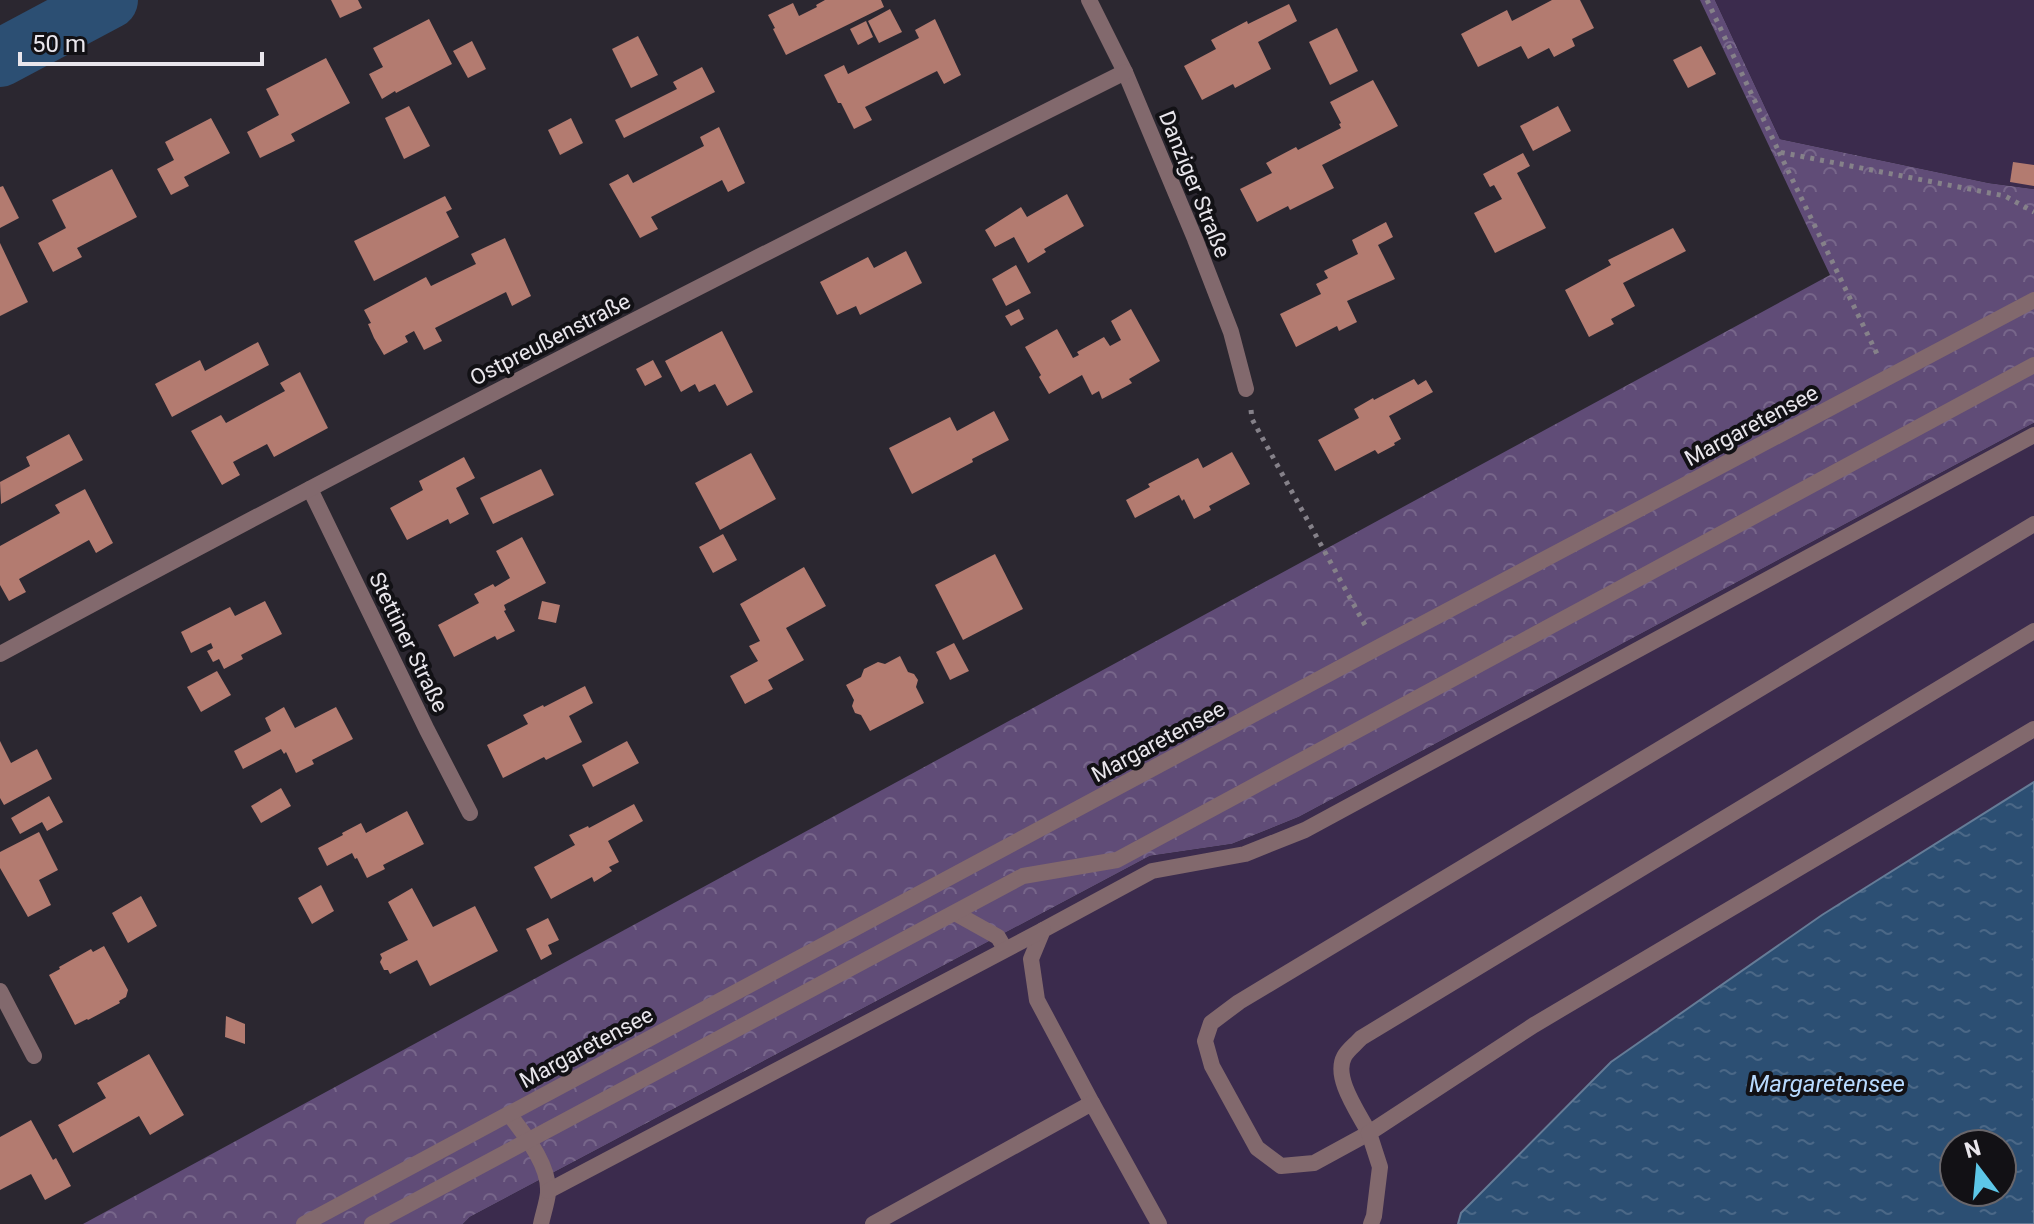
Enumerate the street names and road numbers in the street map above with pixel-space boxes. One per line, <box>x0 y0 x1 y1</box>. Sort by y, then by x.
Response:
street label: Danziger Straße <box>1154 107 1235 261</box>
street label: Ostpreußenstraße <box>466 288 634 391</box>
street label: Margaretensee <box>1680 380 1822 471</box>
street label: Stettiner Straße <box>364 568 453 716</box>
street label: Margaretensee <box>1087 696 1229 787</box>
street label: Margaretensee <box>515 1002 657 1093</box>

